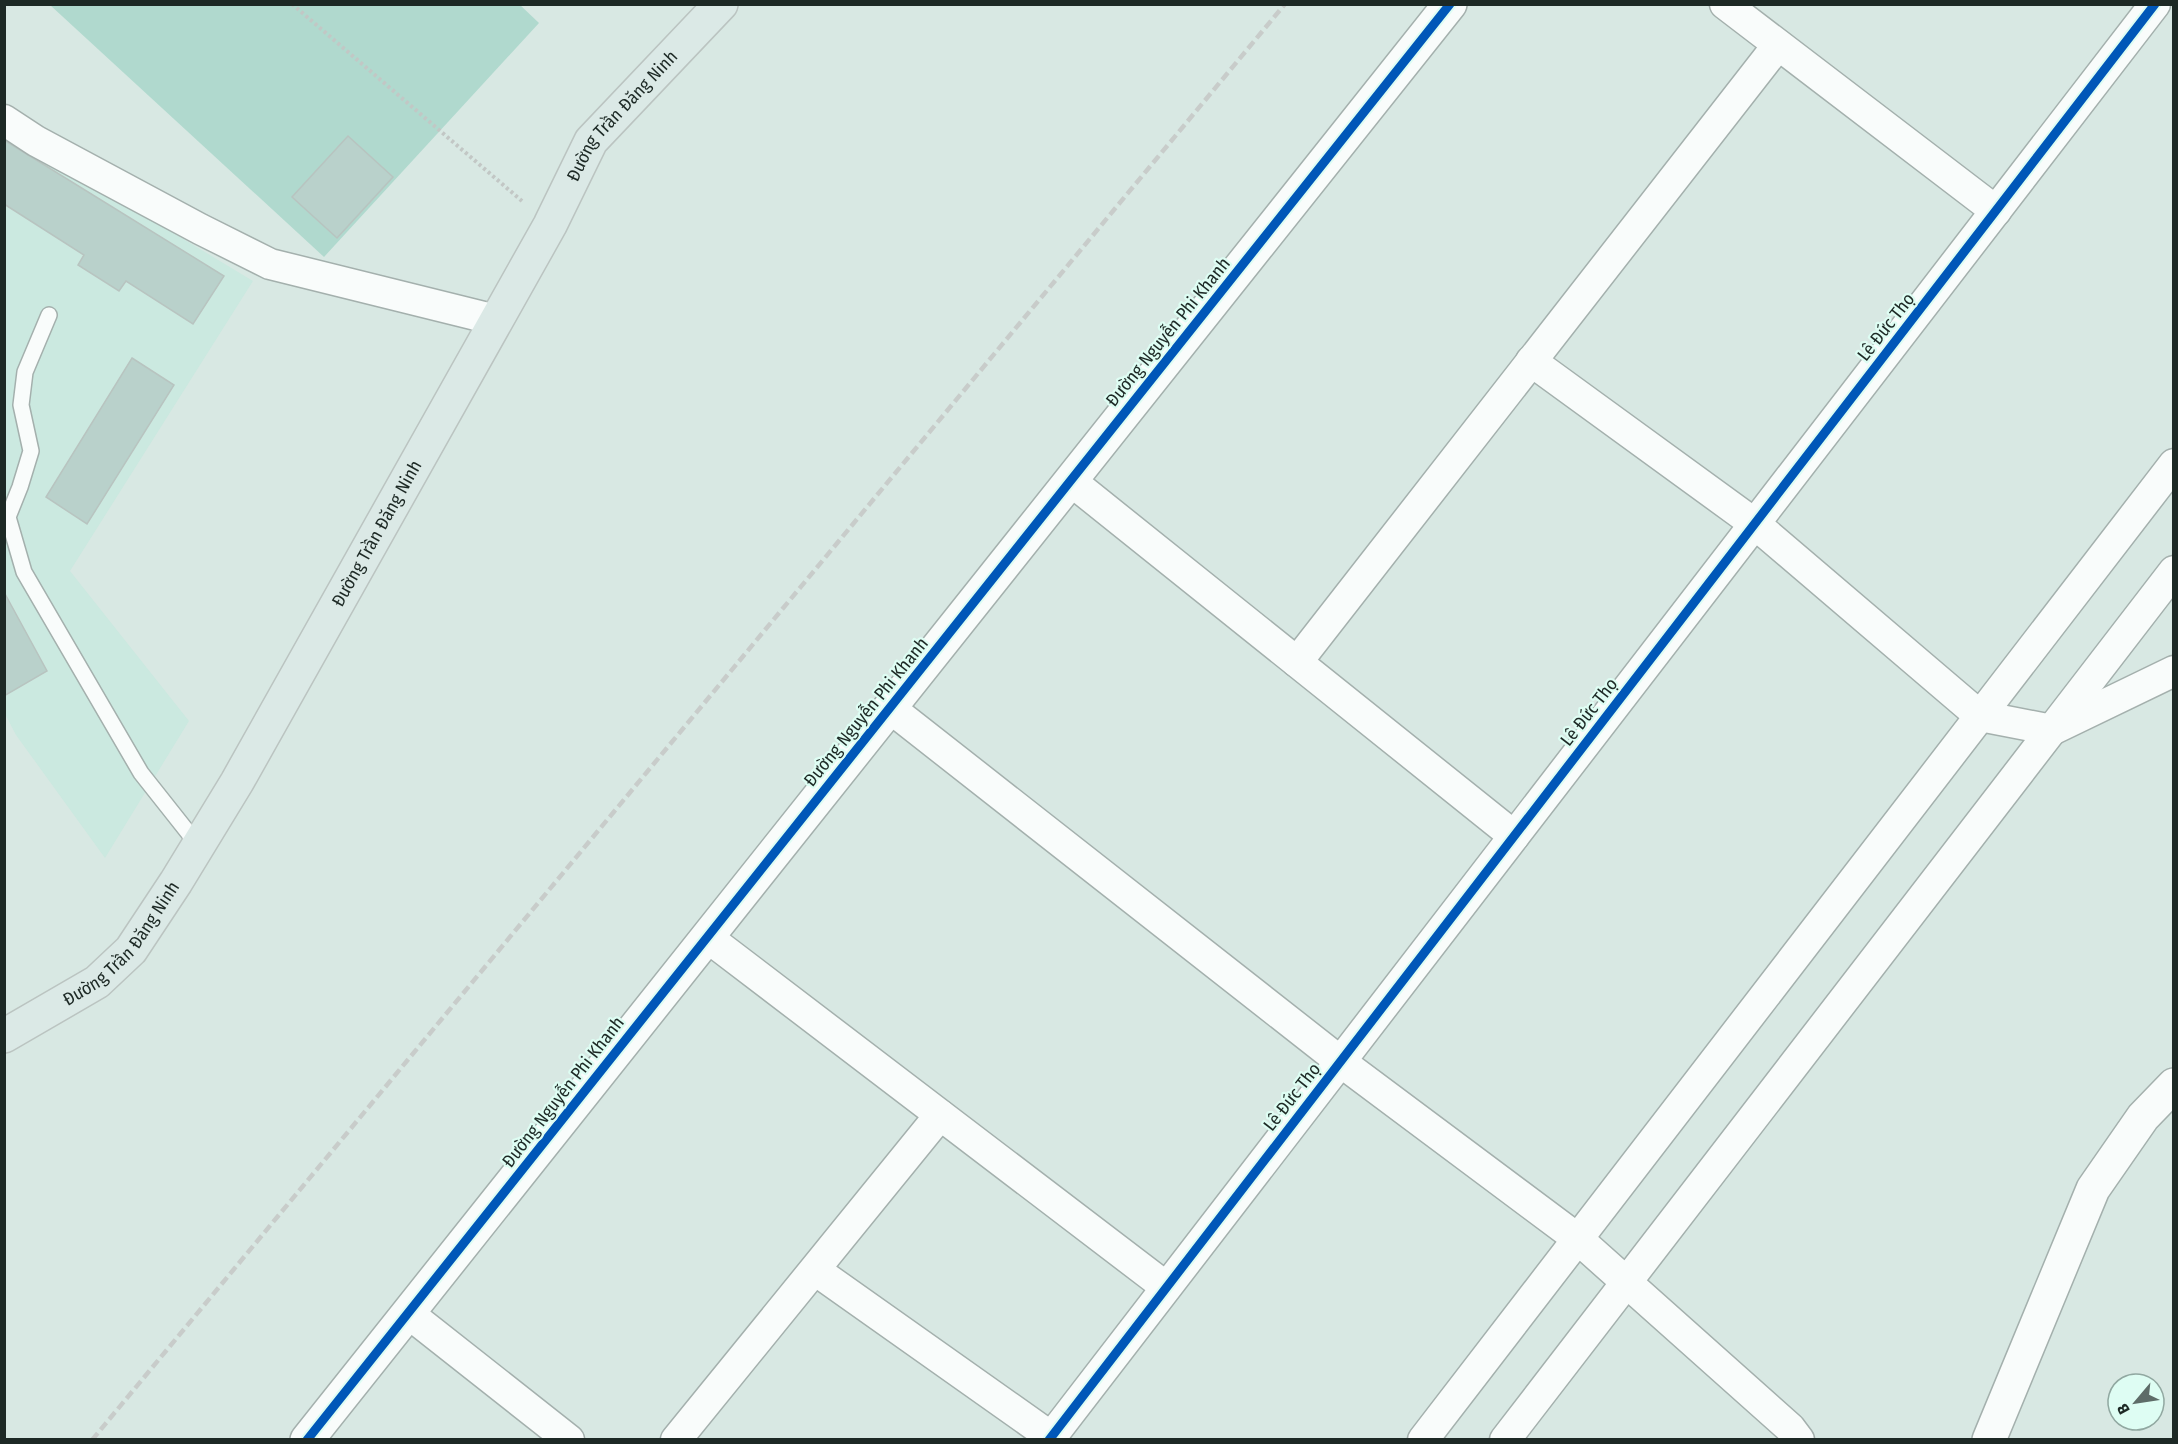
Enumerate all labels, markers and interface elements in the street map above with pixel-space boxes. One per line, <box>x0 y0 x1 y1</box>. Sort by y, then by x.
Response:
street label: Đường Trần Đăng Ninh <box>562 46 682 185</box>
street label: Đường Nguyễn Phi Khanh <box>1101 253 1235 411</box>
street label: Lê Đức Thọ <box>1853 289 1919 365</box>
street label: Đường Trần Đăng Ninh <box>327 456 427 610</box>
street label: Đường Nguyễn Phi Khanh <box>799 633 933 791</box>
street label: Lê Đức Thọ <box>1556 674 1622 750</box>
street label: Đường Trần Đăng Ninh <box>59 877 184 1010</box>
street label: Đường Nguyễn Phi Khanh <box>497 1012 629 1172</box>
street label: Lê Đức Thọ <box>1259 1059 1325 1135</box>
north arrow <box>2106 1372 2166 1432</box>
text: B <box>2113 1400 2134 1418</box>

